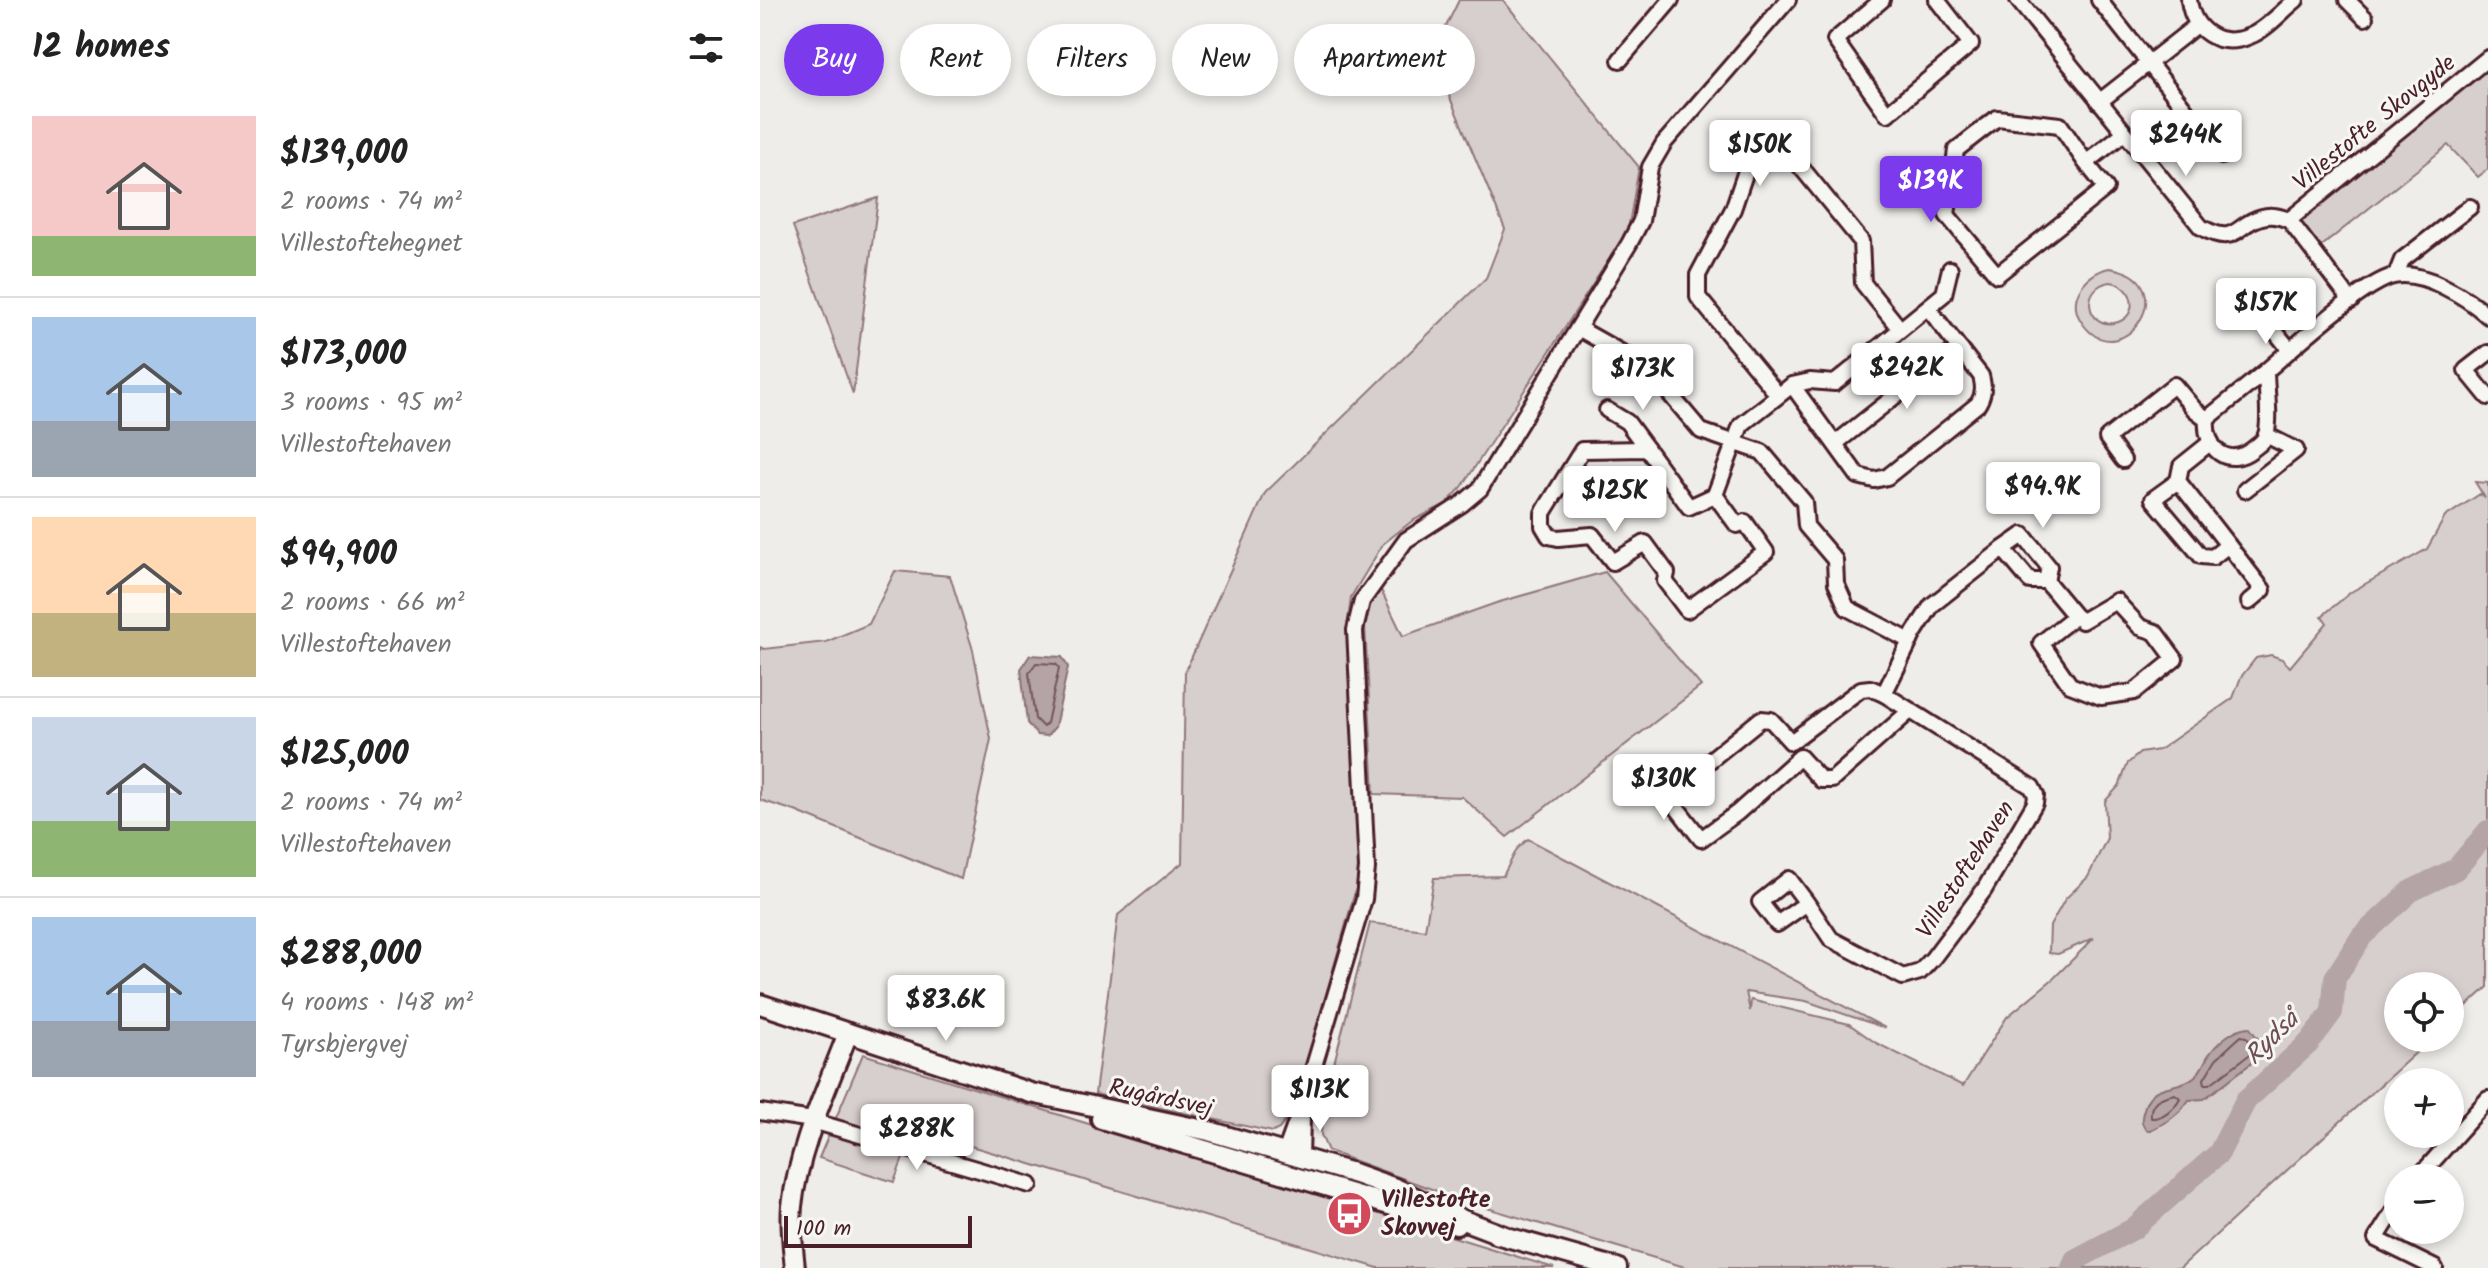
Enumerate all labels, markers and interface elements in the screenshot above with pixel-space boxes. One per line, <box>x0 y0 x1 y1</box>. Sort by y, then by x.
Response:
text: 12 homes <box>32 21 170 75</box>
chip: Buy <box>784 24 884 96</box>
chip: Rent <box>900 24 1011 96</box>
chip: Filters <box>1027 24 1156 96</box>
chip: New <box>1172 24 1278 96</box>
chip: Apartment <box>1294 24 1475 96</box>
icon: filters <box>684 26 728 70</box>
street label: Villestofte Skovgyde <box>2285 45 2465 201</box>
pin: $244K <box>2130 110 2242 178</box>
text: $244K <box>2149 115 2223 157</box>
pin: $150K <box>1704 120 1816 188</box>
text: $150K <box>1727 125 1793 167</box>
text: $139,000 <box>280 127 407 181</box>
icon: home <box>96 148 192 244</box>
pin: $139K <box>1875 156 1987 224</box>
text: $139K <box>1898 161 1964 203</box>
text: 2 rooms · 74 m² <box>280 181 462 223</box>
text: Villestoftehegnet <box>280 223 463 265</box>
pin: $157K <box>2210 278 2322 346</box>
text: $157K <box>2234 283 2298 325</box>
text: $173,000 <box>280 328 406 382</box>
pin: $242K <box>1851 343 1963 411</box>
pin: $173K <box>1587 344 1699 412</box>
text: $242K <box>1869 348 1945 390</box>
icon: home <box>96 349 192 445</box>
text: $173K <box>1610 349 1676 391</box>
text: 3 rooms · 95 m² <box>280 382 462 424</box>
text: Villestoftehaven <box>280 424 452 466</box>
pin: $94.9K <box>1978 462 2108 530</box>
pin: $125K <box>1559 466 1671 534</box>
text: $94.9K <box>2004 467 2082 509</box>
text: $125K <box>1581 471 1649 513</box>
text: $94,900 <box>280 528 397 582</box>
icon: home <box>96 549 192 645</box>
text: 2 rooms · 66 m² <box>280 582 465 624</box>
text: Villestoftehaven <box>280 624 452 666</box>
text: $125,000 <box>280 728 409 782</box>
icon: home <box>96 749 192 845</box>
pin: $130K <box>1608 754 1720 822</box>
text: $130K <box>1631 759 1697 801</box>
text: 2 rooms · 74 m² <box>280 782 462 824</box>
street label: Villestoftehaven <box>1907 793 2026 947</box>
text: Villestoftehaven <box>280 824 452 866</box>
text: $288,000 <box>280 928 421 982</box>
icon: home <box>96 949 192 1045</box>
map controls <box>2384 972 2464 1244</box>
button: locate <box>2384 972 2464 1052</box>
pin: $83.6K <box>881 975 1011 1043</box>
text: $83.6K <box>906 980 986 1022</box>
text: 4 rooms · 148 m² <box>280 982 473 1024</box>
water label: Rydså <box>2235 997 2314 1076</box>
text: Tyrsbjergvej <box>280 1024 408 1066</box>
pin: $113K <box>1264 1065 1376 1133</box>
street label: Rugårdsvej <box>1105 1068 1217 1129</box>
button: + <box>2384 1068 2464 1148</box>
text: $113K <box>1290 1070 1350 1112</box>
pin: $288K <box>861 1104 973 1172</box>
text: $288K <box>879 1109 955 1151</box>
button: − <box>2384 1164 2464 1244</box>
place label: Villestofte Skovvej <box>1381 1181 1491 1248</box>
bus stop icon: Villestofte Skovvej <box>1326 1189 1374 1237</box>
scale bar <box>784 1212 972 1248</box>
text: 100 m <box>796 1212 851 1247</box>

